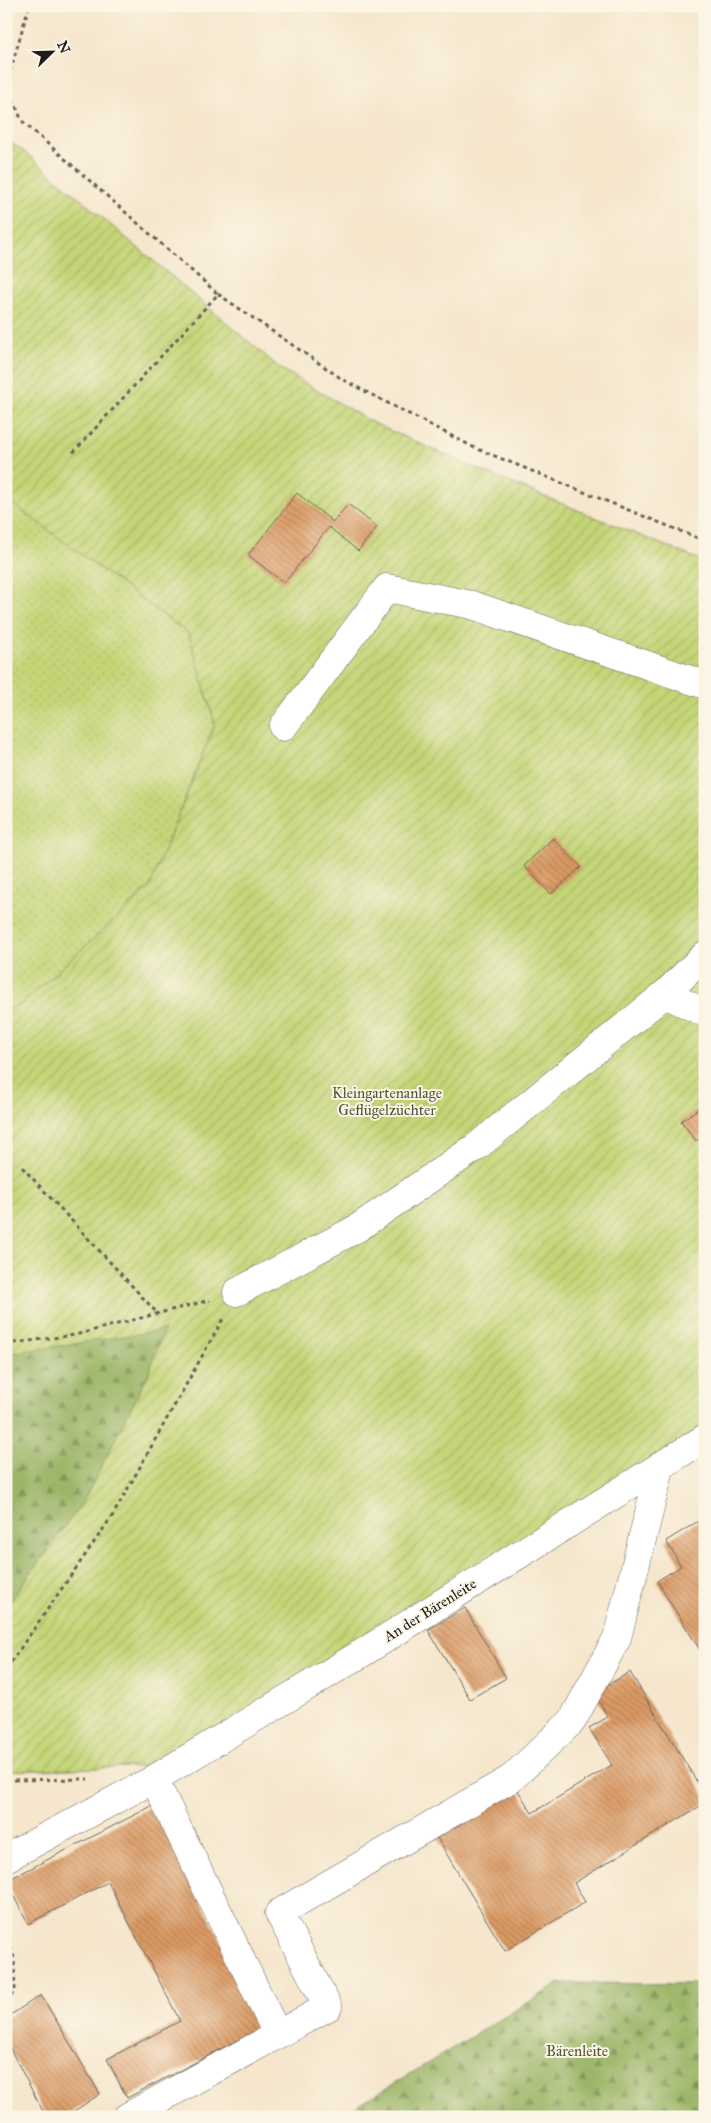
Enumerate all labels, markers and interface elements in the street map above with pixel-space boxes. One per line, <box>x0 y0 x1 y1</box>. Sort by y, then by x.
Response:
north arrow <box>28 28 78 78</box>
text: N <box>53 38 74 56</box>
park label: Kleingartenanlage Geflügelzüchter <box>332 1084 442 1119</box>
street label: An der Bärenleite <box>379 1574 480 1646</box>
park label: Bärenleite <box>546 2042 608 2060</box>

